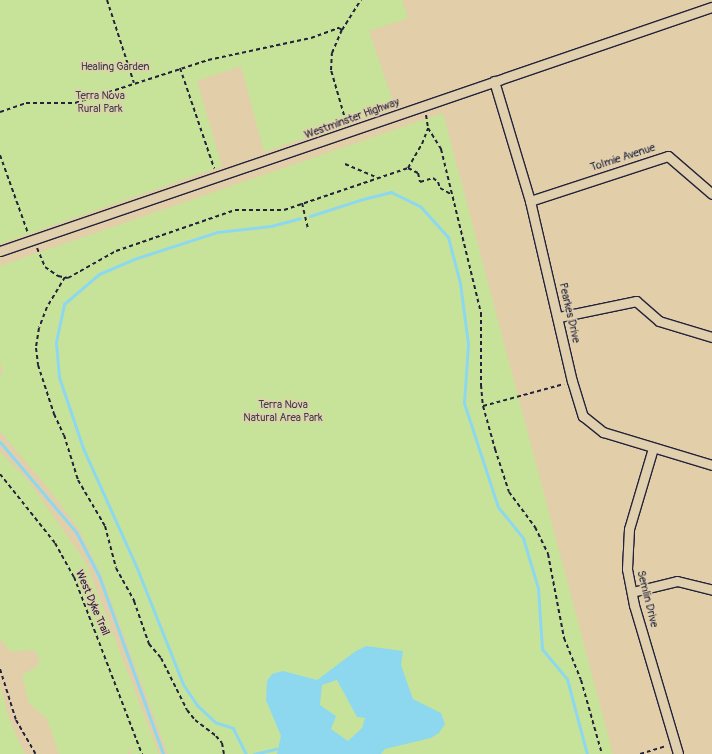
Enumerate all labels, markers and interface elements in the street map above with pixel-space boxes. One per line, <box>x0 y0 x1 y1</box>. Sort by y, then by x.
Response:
park label: Healing Garden <box>81 60 149 74</box>
park label: Terra Nova Rural Park <box>75 90 125 116</box>
street label: Westminster Highway <box>303 96 401 142</box>
street label: Tolmie Avenue <box>589 141 657 175</box>
street label: Pearkes Drive <box>556 282 582 344</box>
park label: Terra Nova Natural Area Park <box>243 399 323 425</box>
street label: West Dyke Trail <box>72 568 112 638</box>
street label: Semlin Drive <box>634 569 660 629</box>

